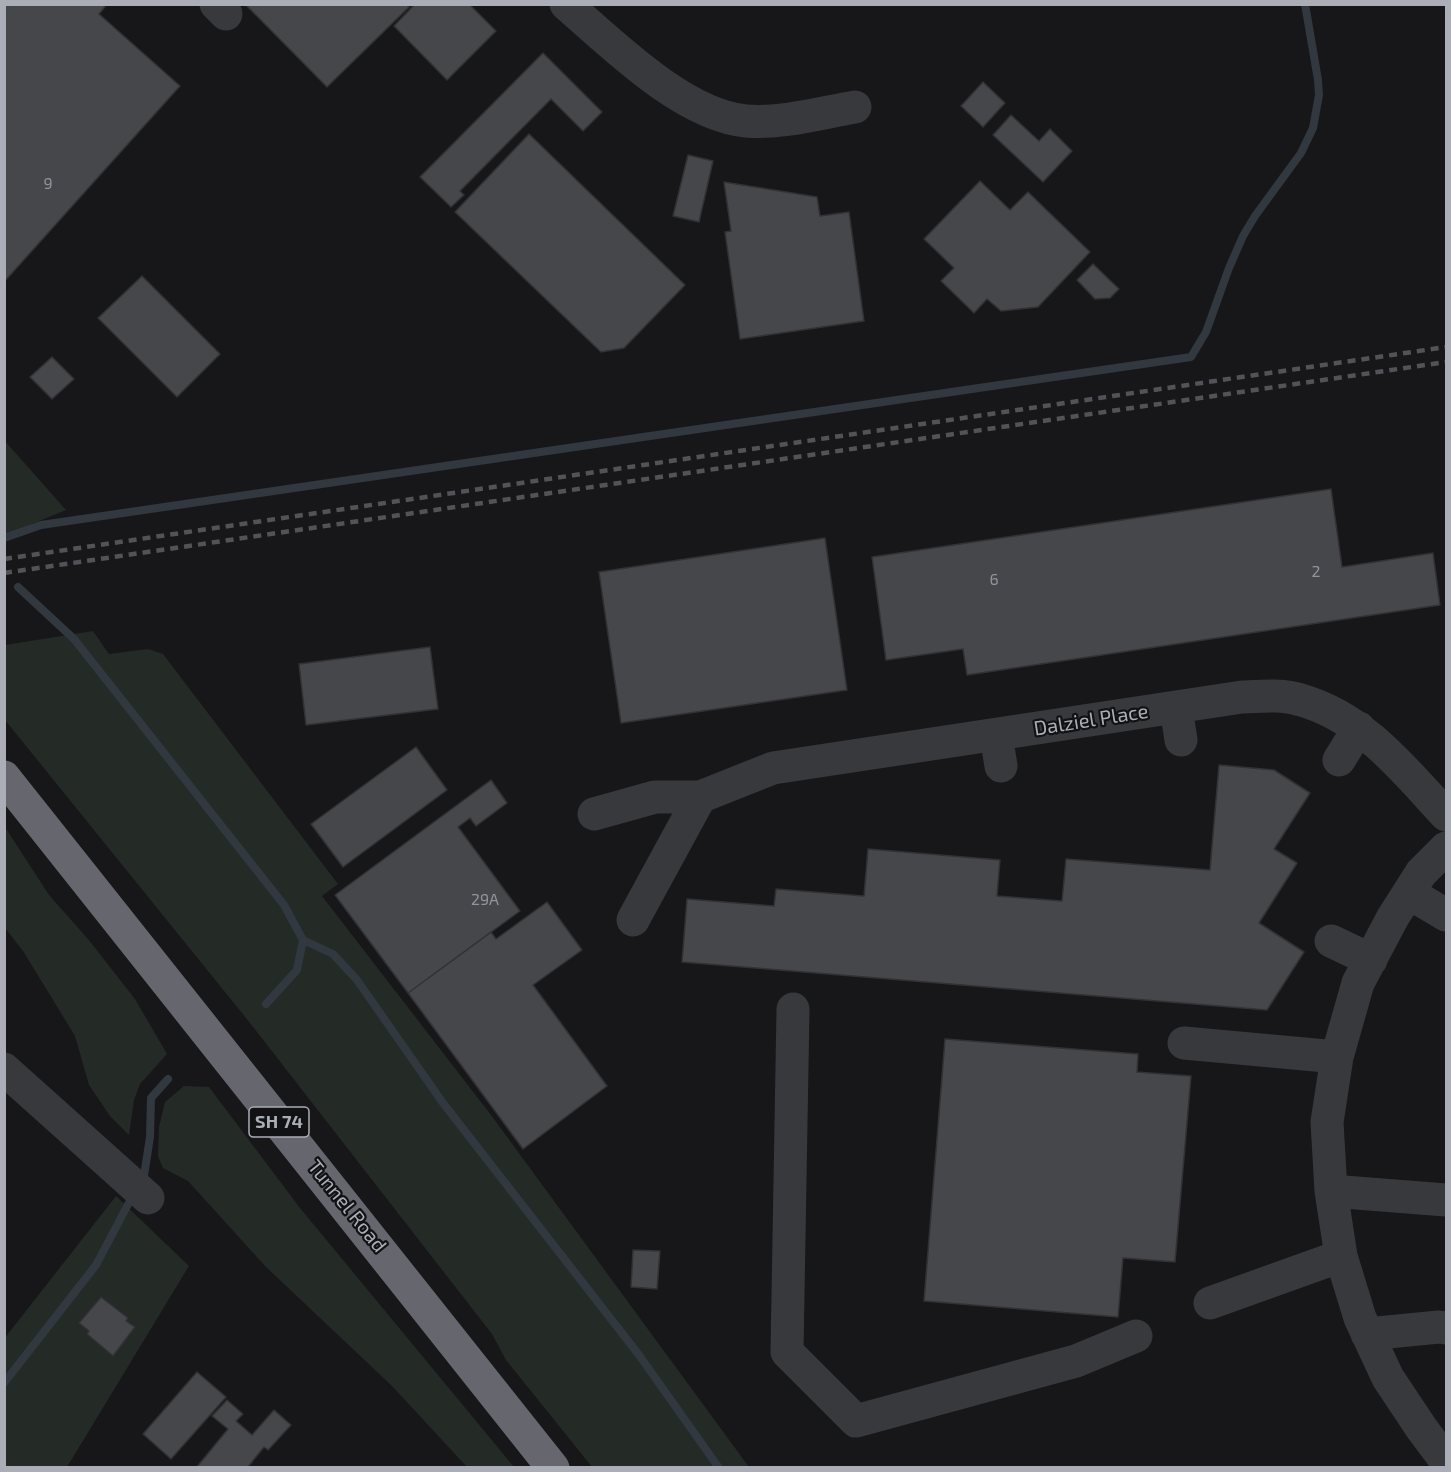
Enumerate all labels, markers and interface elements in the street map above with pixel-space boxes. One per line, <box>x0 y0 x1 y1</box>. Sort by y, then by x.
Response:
house number: 9 <box>43 174 53 194</box>
house number: 2 <box>1312 562 1320 582</box>
house number: 6 <box>989 570 999 590</box>
street label: Dalziel Place <box>1032 699 1150 741</box>
house number: 29A <box>471 890 499 910</box>
road number: SH 74 <box>249 1107 309 1137</box>
street label: Tunnel Road <box>303 1155 391 1257</box>

